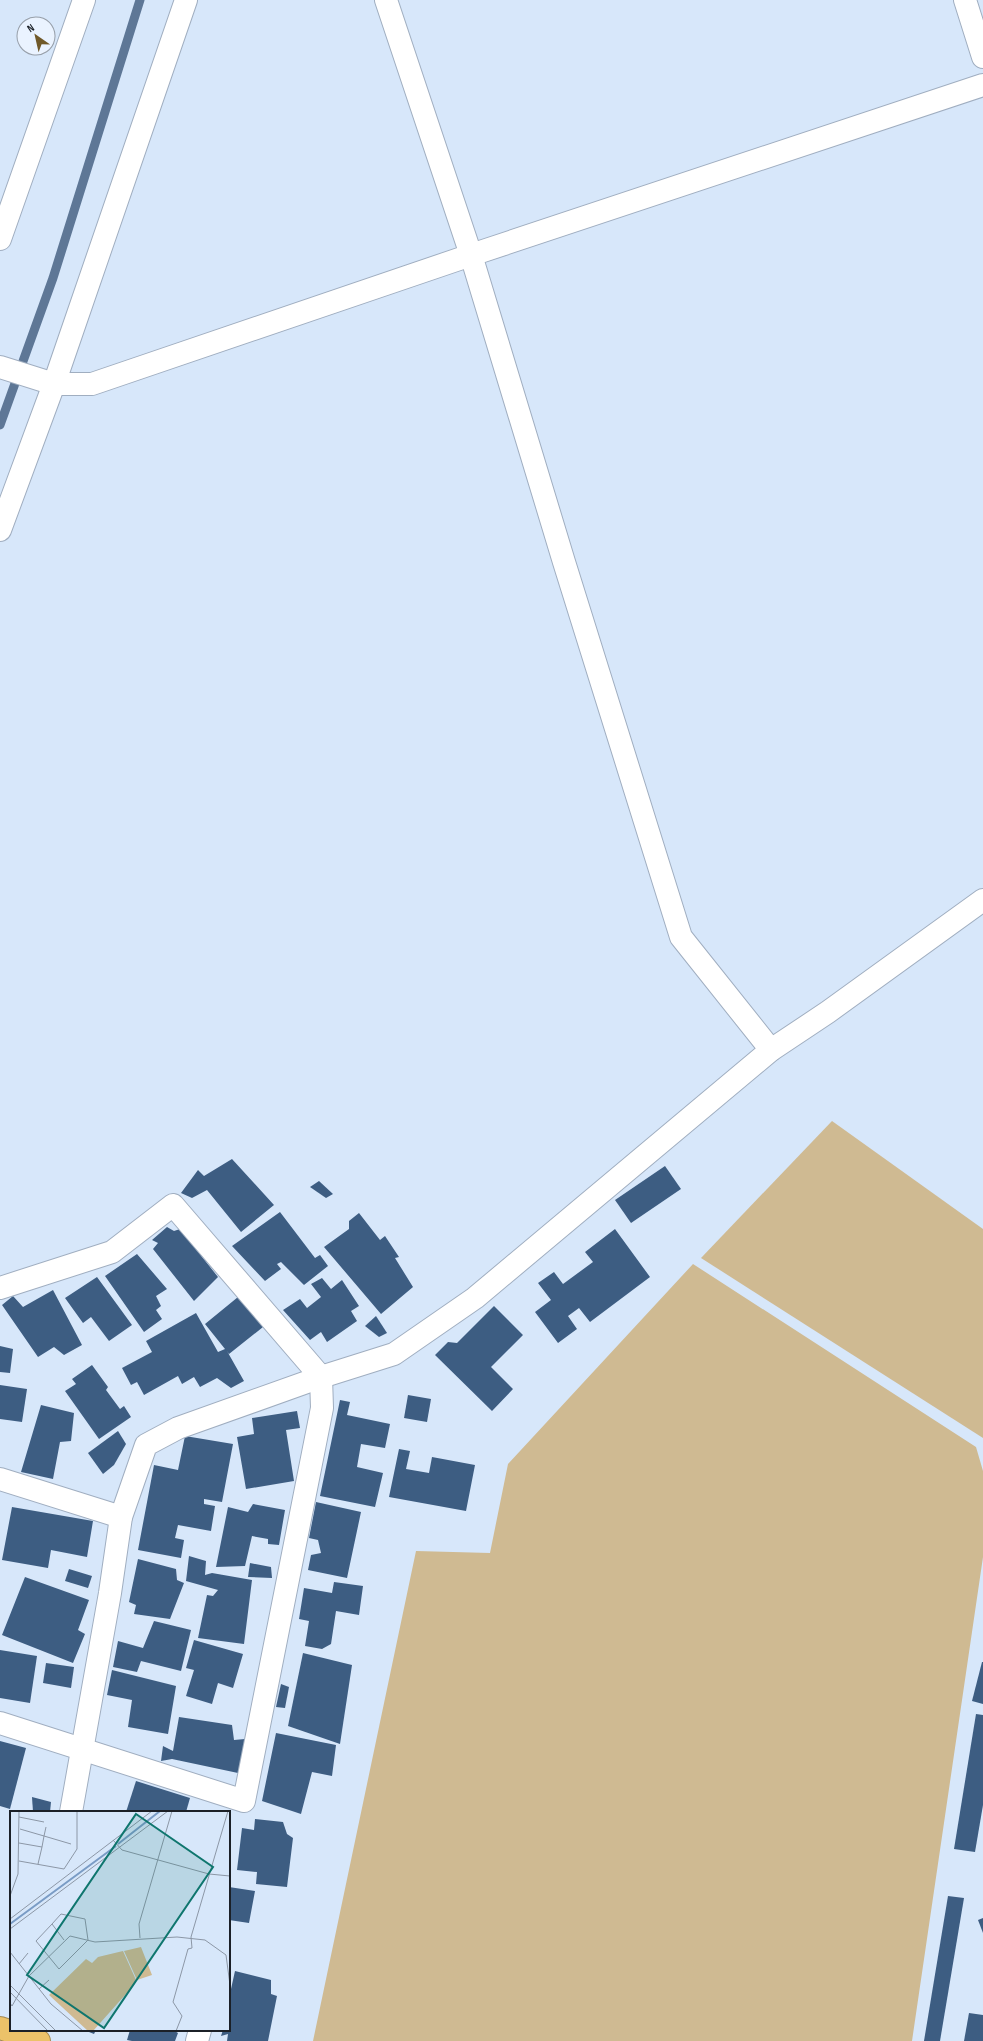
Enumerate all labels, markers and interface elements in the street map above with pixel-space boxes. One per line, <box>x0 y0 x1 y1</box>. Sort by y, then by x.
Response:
north arrow <box>16 16 56 56</box>
text: N <box>25 21 37 35</box>
inset map <box>10 1811 230 2031</box>

